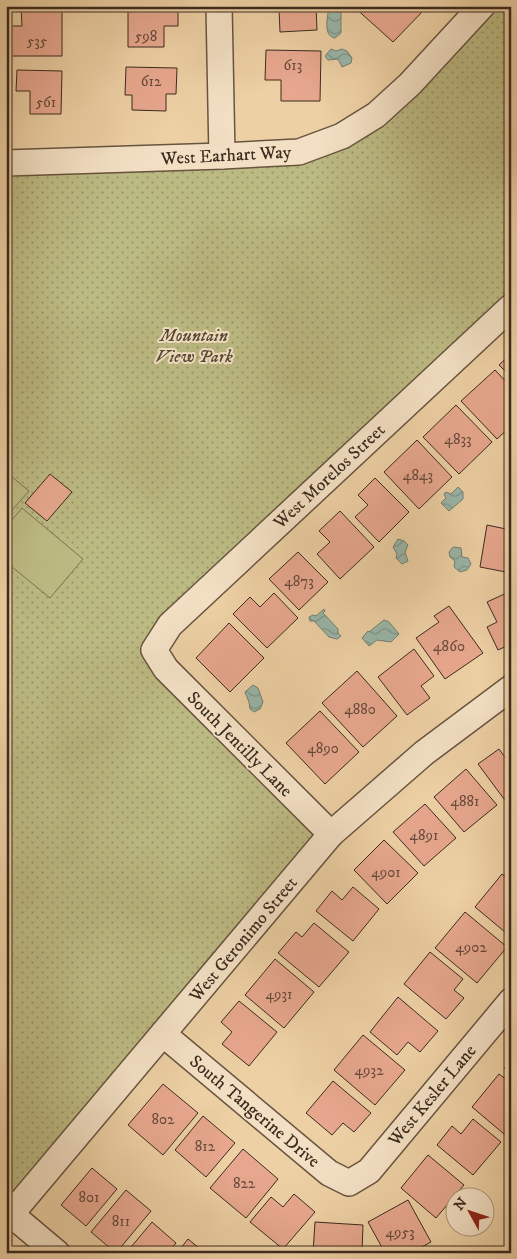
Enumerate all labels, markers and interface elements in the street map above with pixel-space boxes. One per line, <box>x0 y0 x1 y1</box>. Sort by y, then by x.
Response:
house number: 598 <box>135 27 157 46</box>
house number: 535 <box>27 32 48 51</box>
house number: 613 <box>284 56 302 75</box>
house number: 612 <box>141 72 162 91</box>
house number: 561 <box>36 93 56 112</box>
street label: West Earhart Way <box>159 142 292 170</box>
park label: Mountain View Park <box>155 325 233 368</box>
street label: West Morelos Street <box>269 419 390 535</box>
house number: 4833 <box>444 430 472 449</box>
house number: 4843 <box>403 466 433 485</box>
house number: 4873 <box>284 572 314 591</box>
house number: 4860 <box>433 637 465 656</box>
street label: South Jentilly Lane <box>182 687 297 802</box>
house number: 4880 <box>344 700 376 719</box>
house number: 4890 <box>307 739 339 758</box>
house number: 4881 <box>450 792 480 811</box>
house number: 4891 <box>409 826 439 845</box>
house number: 4901 <box>371 863 401 882</box>
street label: West Geronimo Street <box>184 872 303 1008</box>
house number: 4902 <box>455 938 487 957</box>
house number: 4931 <box>265 985 293 1004</box>
street label: West Kesler Lane <box>383 1041 481 1152</box>
street label: South Tangerine Drive <box>185 1051 324 1173</box>
house number: 4932 <box>354 1061 384 1080</box>
house number: 802 <box>152 1110 175 1129</box>
house number: 812 <box>195 1137 216 1156</box>
house number: 822 <box>233 1174 256 1193</box>
north arrow <box>444 1186 494 1236</box>
house number: 801 <box>78 1188 100 1207</box>
text: N <box>450 1194 472 1214</box>
house number: 811 <box>112 1212 130 1231</box>
house number: 4953 <box>385 1223 415 1242</box>

